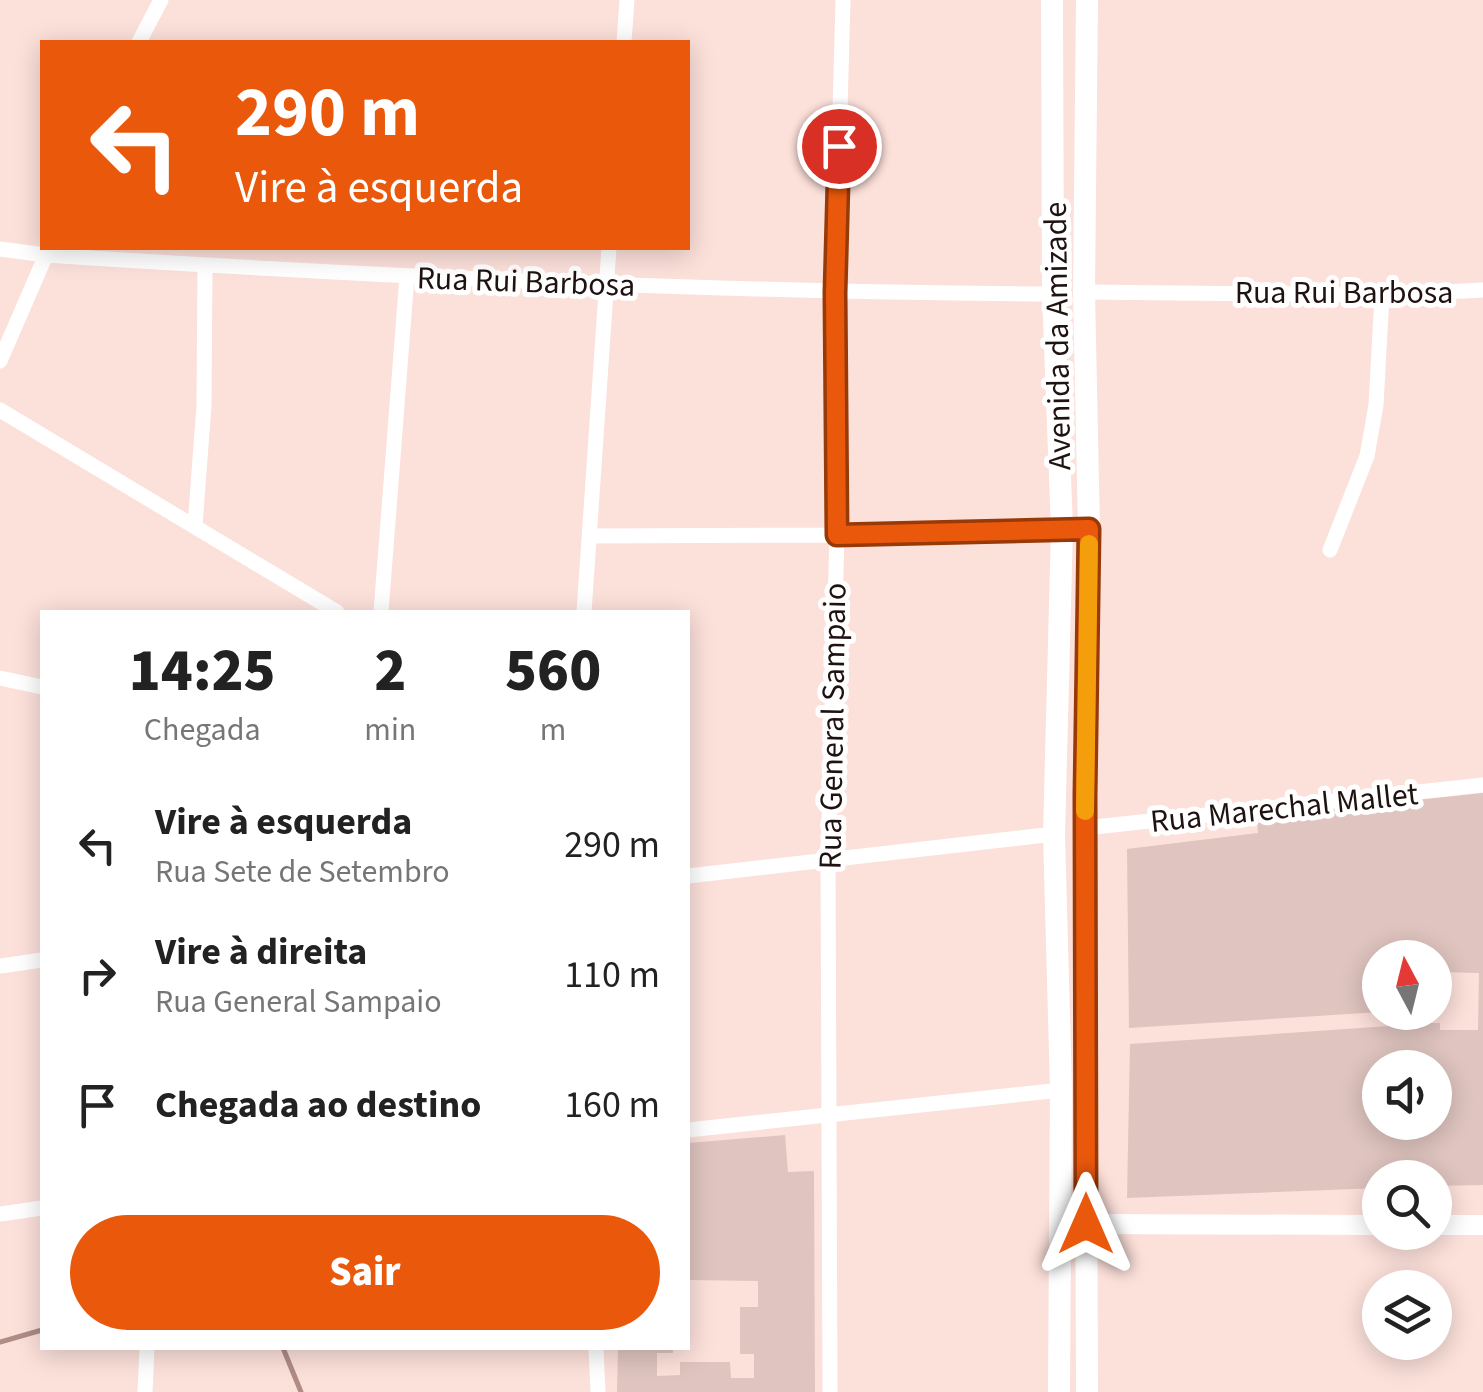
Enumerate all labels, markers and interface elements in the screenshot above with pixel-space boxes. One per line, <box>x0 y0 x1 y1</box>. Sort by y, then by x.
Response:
text: 290 m <box>235 63 420 163</box>
icon: left <box>70 80 200 210</box>
pin <box>797 104 882 189</box>
icon: arrive <box>812 119 867 174</box>
text: Vire à esquerda <box>235 156 523 220</box>
street label: Avenida da Amizade <box>1033 202 1083 470</box>
street label: Rua Rui Barbosa <box>416 255 636 309</box>
street label: Rua Rui Barbosa <box>1235 270 1453 316</box>
street label: Rua General Sampaio <box>808 582 858 870</box>
text: 14:25 <box>129 629 276 714</box>
text: 2 <box>374 629 406 714</box>
text: 560 <box>505 629 601 714</box>
text: Chegada <box>144 707 261 753</box>
text: min <box>364 707 416 753</box>
text: m <box>540 707 566 753</box>
street label: Rua Marechal Mallet <box>1148 771 1420 845</box>
text: Vire à esquerda <box>155 795 412 849</box>
icon: left <box>70 818 125 873</box>
text: 290 m <box>564 818 660 872</box>
text: Rua Sete de Setembro <box>155 849 450 895</box>
text: Vire à direita <box>155 925 367 979</box>
north arrow <box>1362 940 1452 1030</box>
map controls <box>1362 940 1452 1360</box>
icon: right <box>70 948 125 1003</box>
text: 110 m <box>564 948 660 1002</box>
text: Rua General Sampaio <box>155 979 442 1025</box>
button: sound <box>1362 1050 1452 1140</box>
icon: arrive <box>70 1078 125 1133</box>
text: Chegada ao destino <box>155 1078 481 1132</box>
text: 160 m <box>564 1078 660 1132</box>
button: search <box>1362 1160 1452 1250</box>
position arrow <box>1034 1172 1138 1276</box>
button: Sair <box>70 1215 660 1330</box>
button: layers <box>1362 1270 1452 1360</box>

